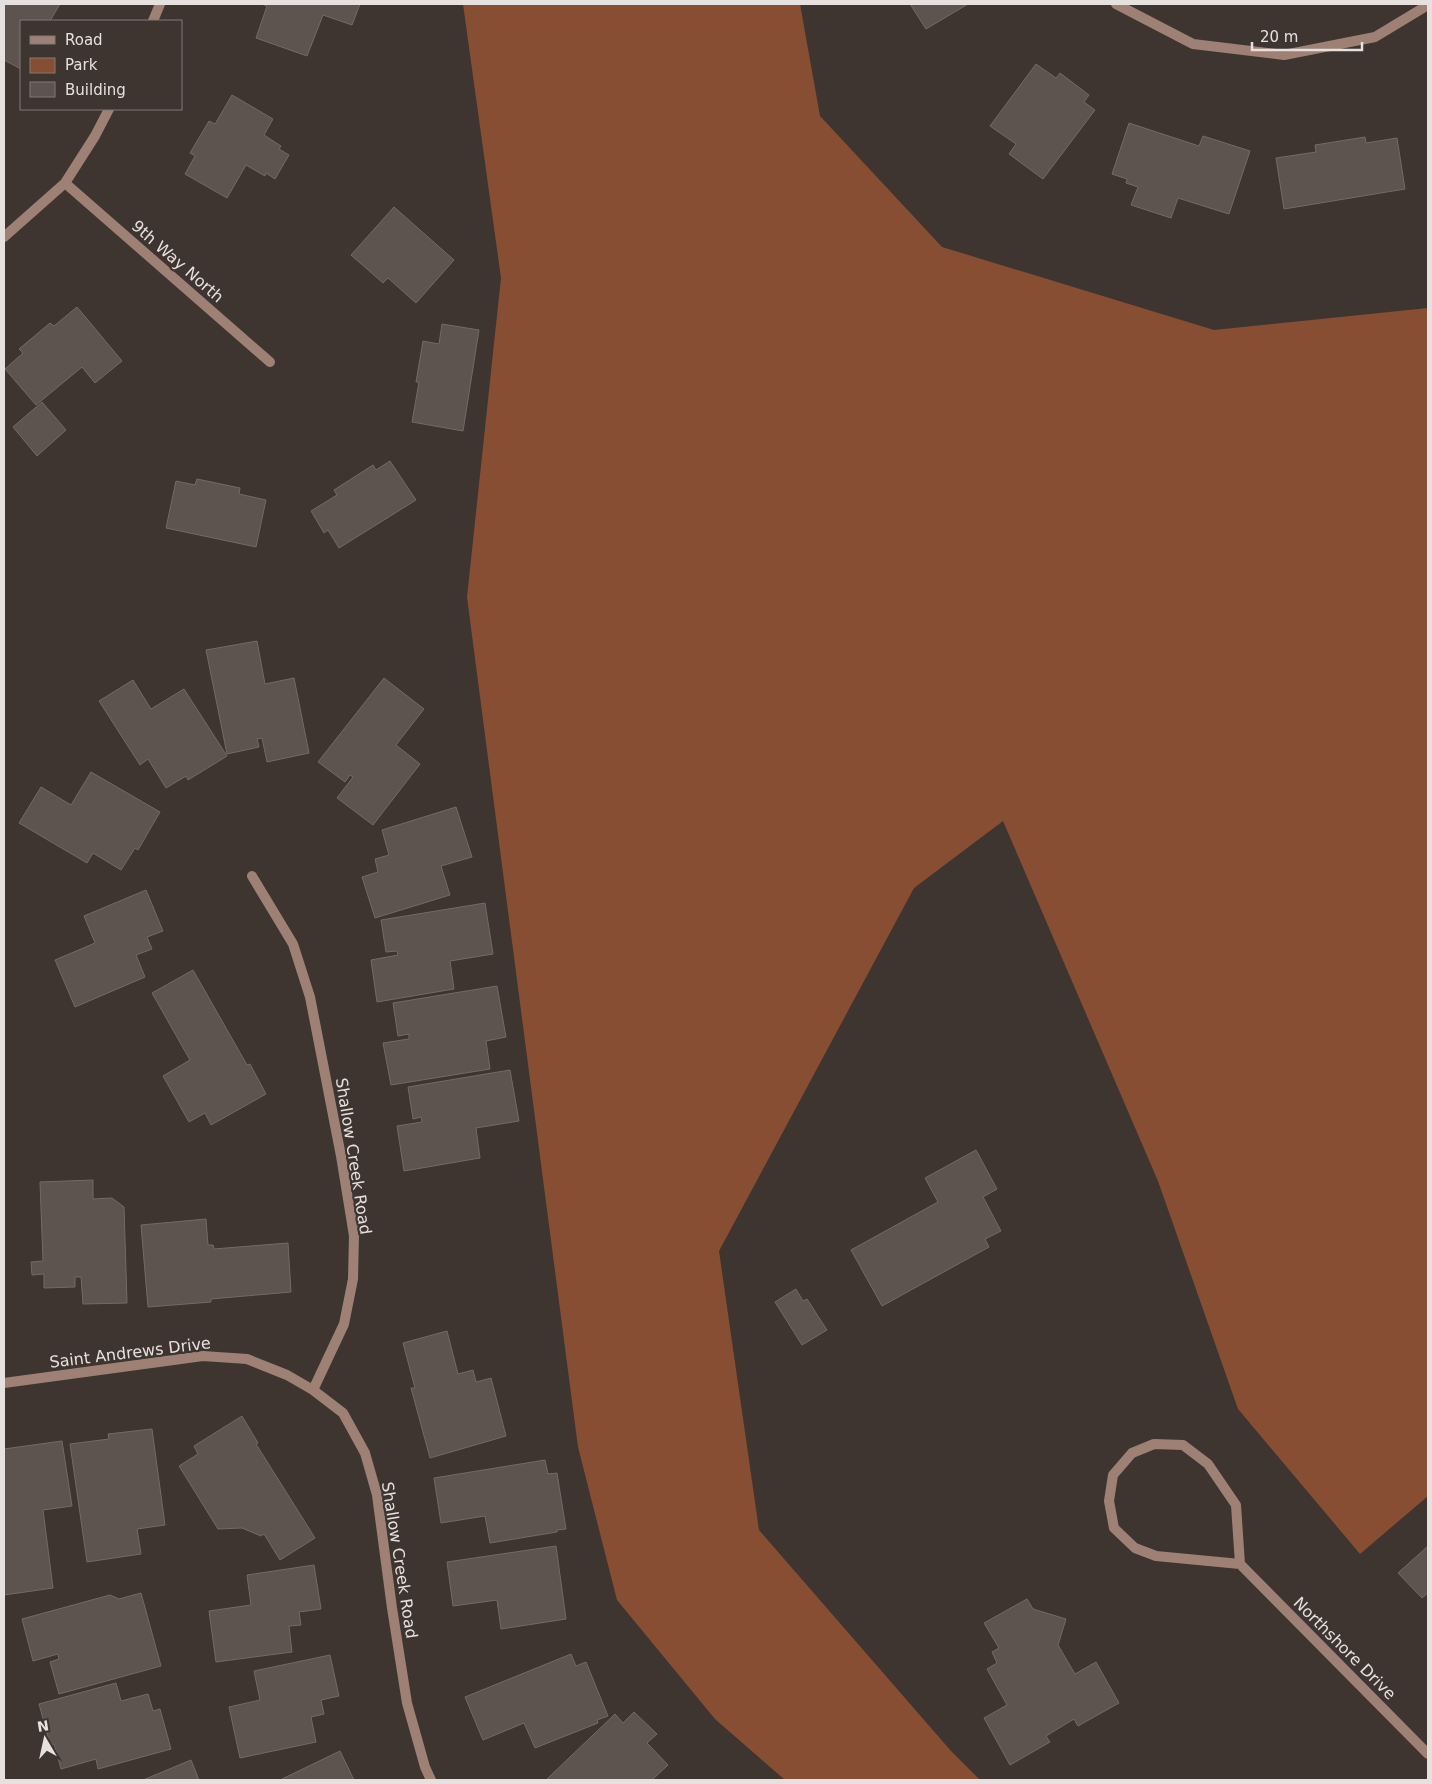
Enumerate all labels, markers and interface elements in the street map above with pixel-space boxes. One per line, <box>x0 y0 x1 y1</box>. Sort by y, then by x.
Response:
legend <box>20 20 182 110</box>
scale bar <box>1252 20 1362 52</box>
text: 20 m <box>1260 28 1298 46</box>
text: Road <box>65 31 103 49</box>
text: Park <box>65 56 98 74</box>
text: Building <box>65 81 126 99</box>
street label: 9th Way North <box>128 216 228 306</box>
street label: Shallow Creek Road <box>332 1076 375 1236</box>
street label: Saint Andrews Drive <box>48 1333 212 1372</box>
street label: Shallow Creek Road <box>378 1480 421 1640</box>
street label: Northshore Drive <box>1290 1593 1400 1703</box>
north arrow <box>20 1714 70 1764</box>
text: N <box>36 1717 50 1735</box>

